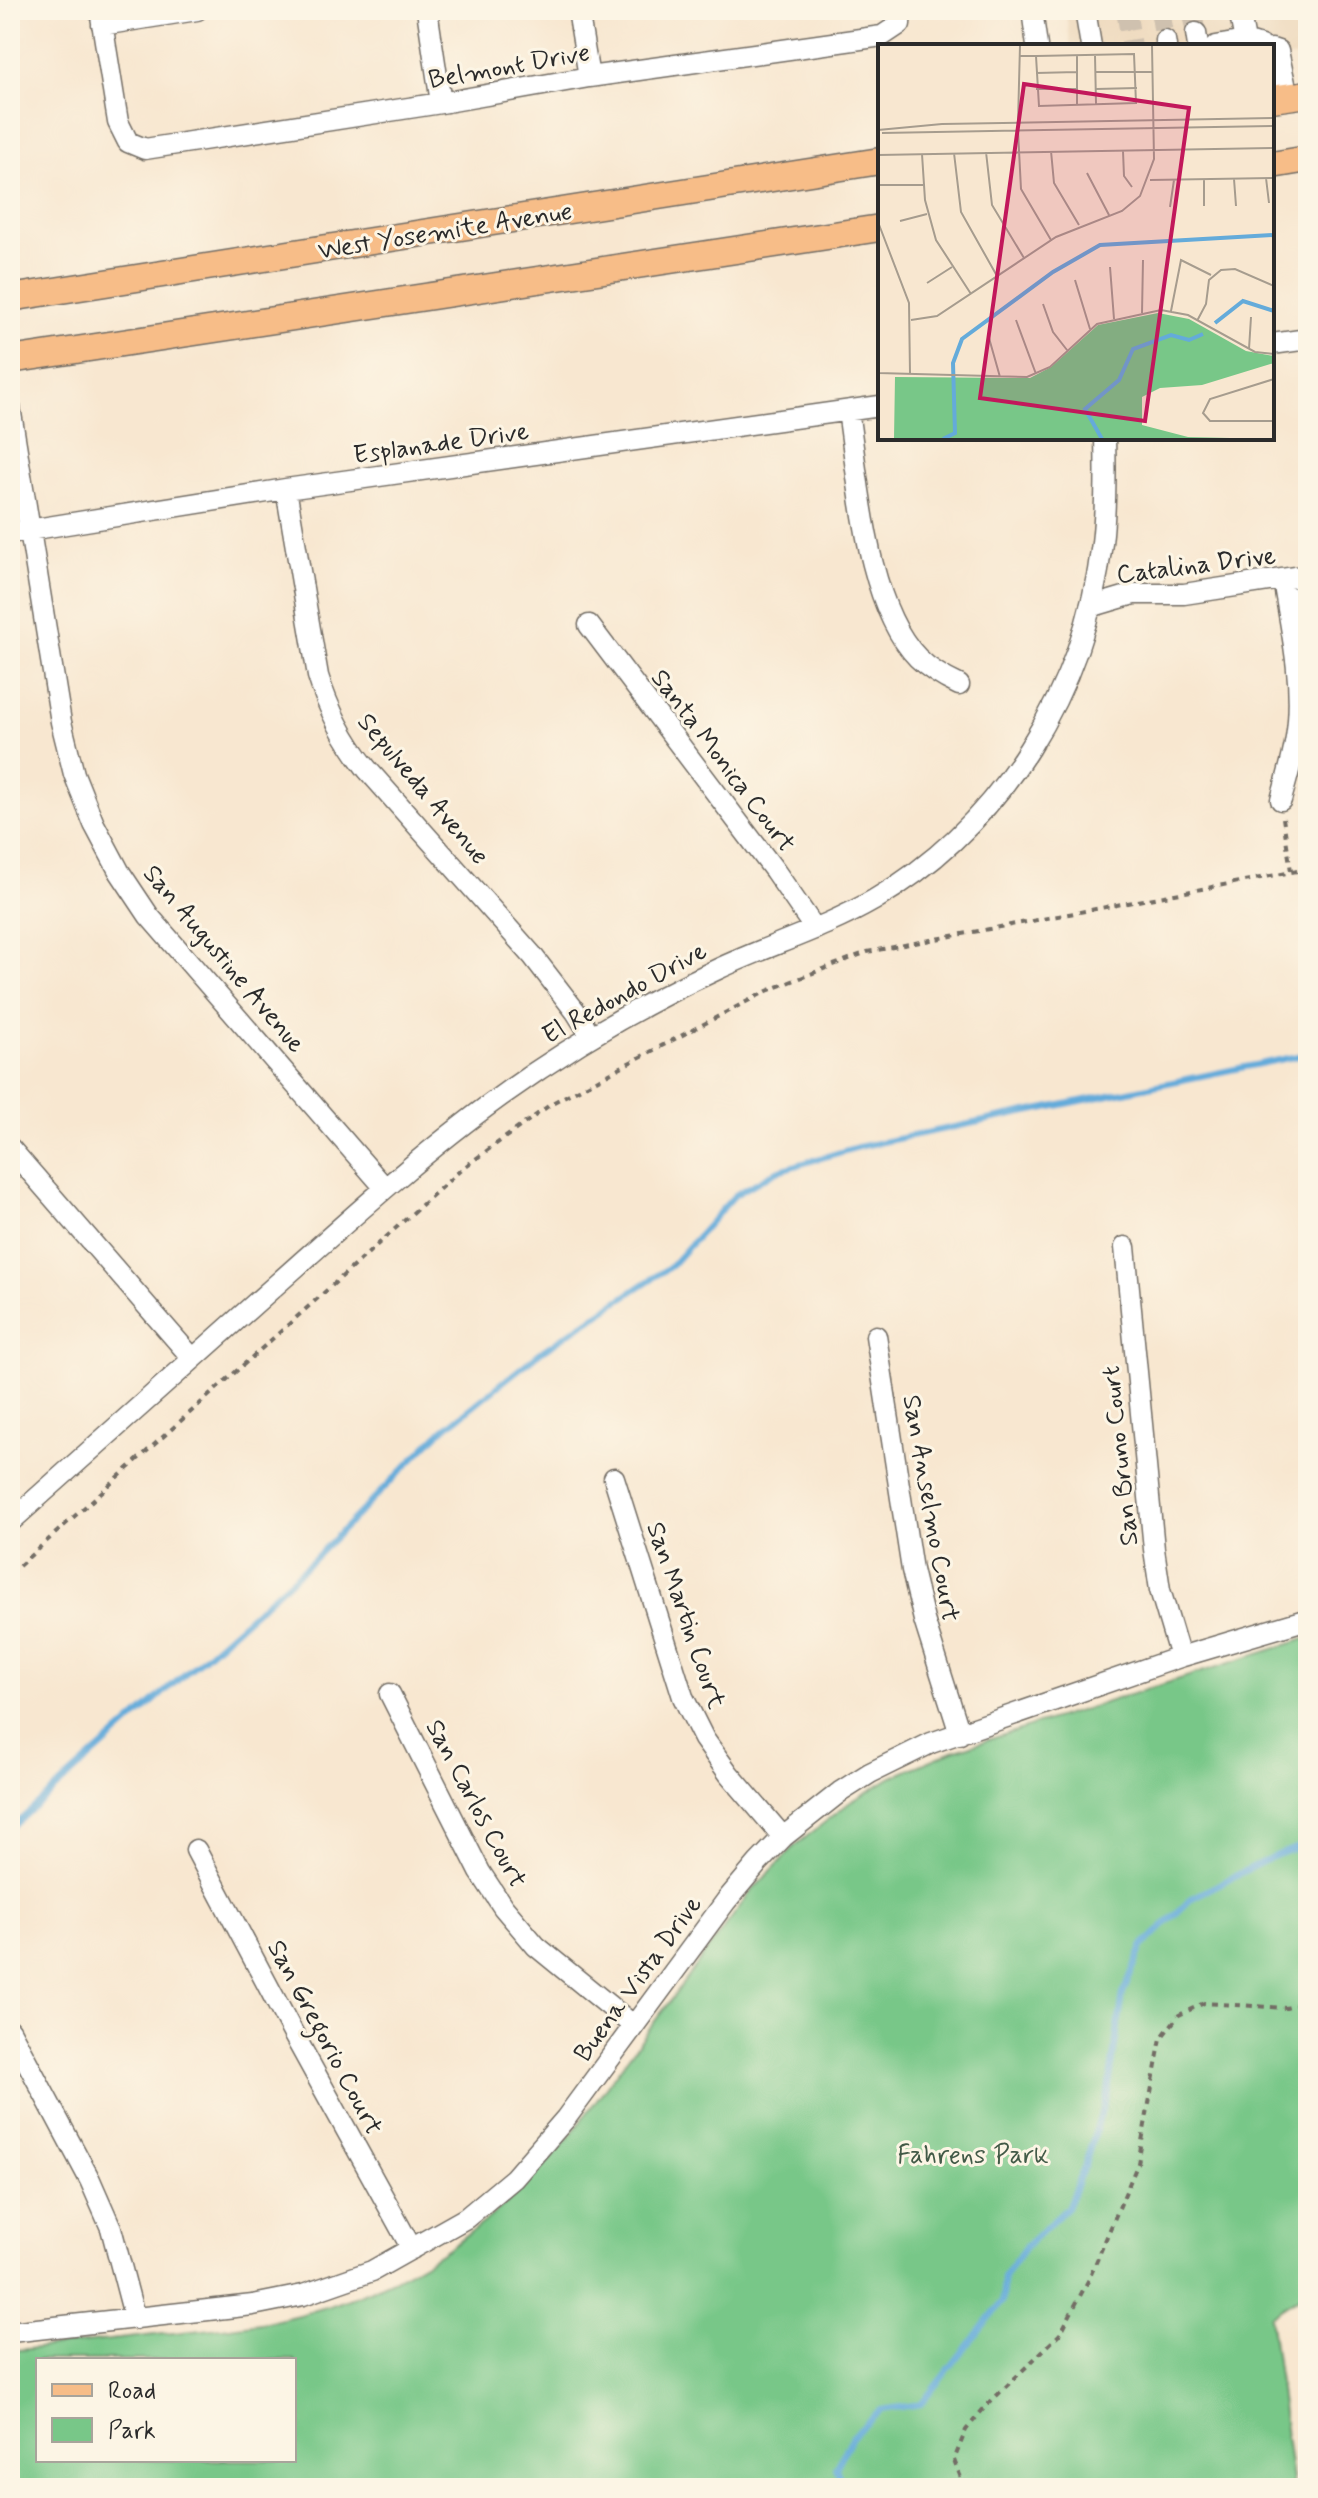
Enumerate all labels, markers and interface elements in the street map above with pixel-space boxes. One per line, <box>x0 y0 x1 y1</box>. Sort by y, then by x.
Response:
street label: Belmont Drive <box>426 36 593 98</box>
inset map <box>878 44 1274 440</box>
street label: West Yosemite Avenue <box>316 195 575 269</box>
street label: Esplanade Drive <box>351 415 531 473</box>
street label: Catalina Drive <box>1115 539 1278 593</box>
street label: Santa Monica Court <box>642 663 802 860</box>
street label: Sepulveda Avenue <box>349 706 496 872</box>
street label: San Augustine Avenue <box>135 858 312 1061</box>
street label: El Redondo Drive <box>537 935 713 1053</box>
street label: San Bruno Court <box>1095 1364 1147 1548</box>
street label: San Anselmo Court <box>893 1392 967 1624</box>
street label: San Martin Court <box>637 1518 733 1714</box>
street label: San Carlos Court <box>417 1714 534 1894</box>
street label: Buena Vista Drive <box>567 1889 710 2069</box>
street label: San Gregorio Court <box>256 1935 390 2143</box>
park label: Fahrens Park <box>897 2139 1049 2173</box>
legend <box>36 2358 296 2462</box>
text: Road <box>108 2376 156 2407</box>
text: Park <box>108 2416 156 2447</box>

